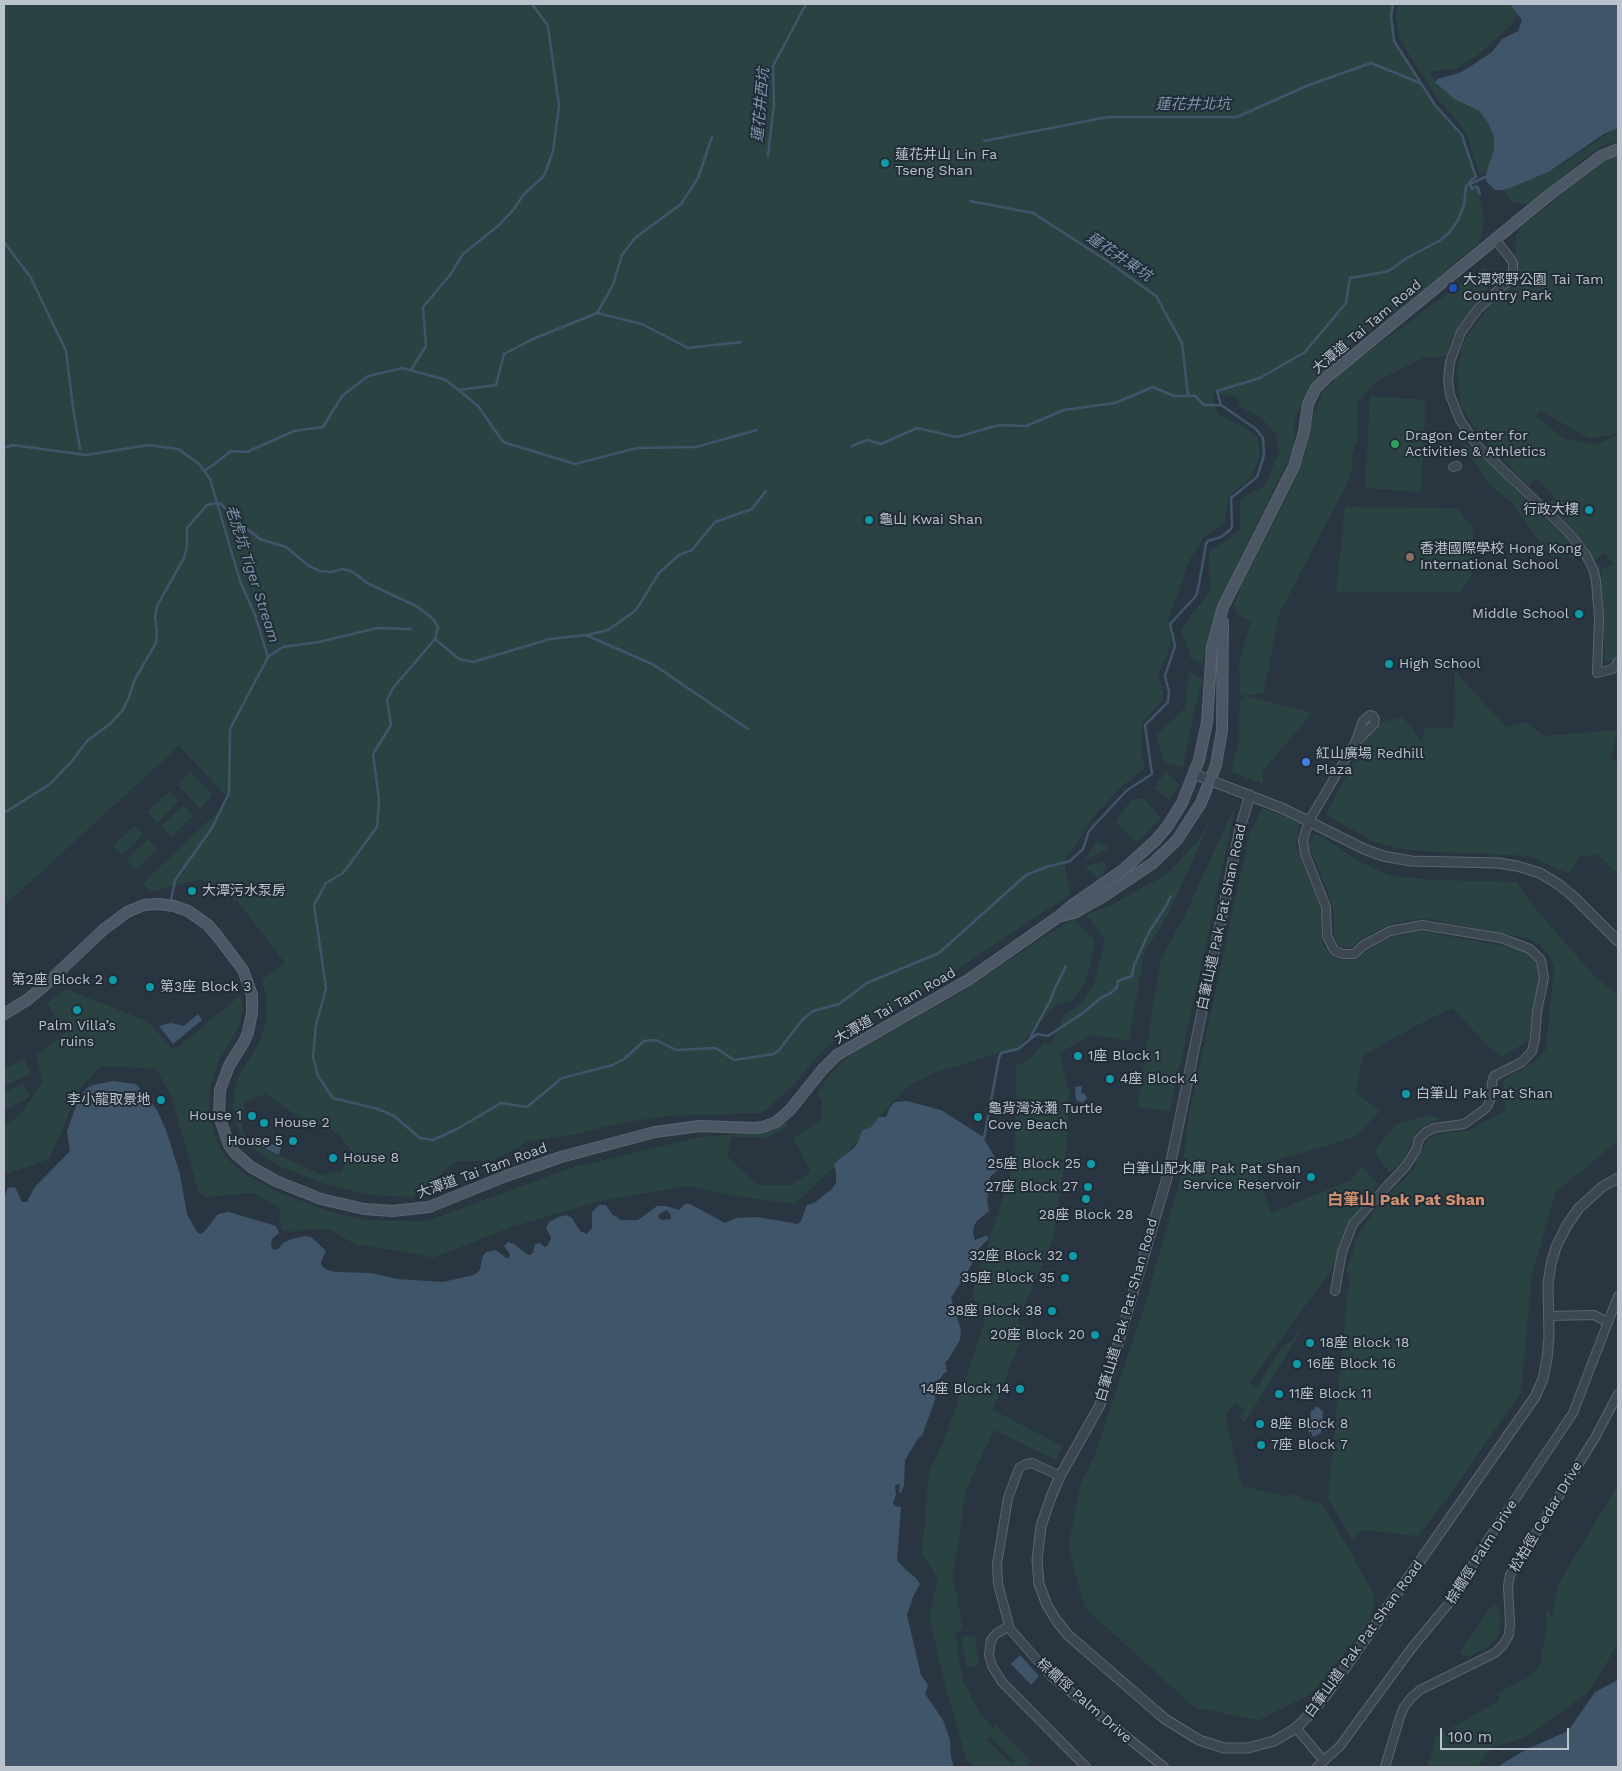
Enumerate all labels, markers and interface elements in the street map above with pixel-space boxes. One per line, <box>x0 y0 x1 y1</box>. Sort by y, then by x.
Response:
water label: 蓮花井西坑 <box>749 67 773 143</box>
water label: 蓮花井北坑 <box>1156 96 1230 114</box>
place label: 蓮花井山 Lin Fa Tseng Shan <box>895 147 997 180</box>
marker: 蓮花井山 Lin Fa Tseng Shan <box>879 157 891 169</box>
water label: 蓮花井東坑 <box>1083 229 1155 285</box>
place label: 大潭郊野公園 Tai Tam Country Park <box>1463 272 1604 304</box>
street label: 大潭道 Tai Tam Road <box>1309 276 1425 378</box>
marker: 大潭郊野公園 Tai Tam Country Park <box>1447 282 1459 294</box>
place label: Dragon Center for Activities & Athletics <box>1405 428 1546 461</box>
marker: Dragon Center for Activities & Athletics <box>1389 438 1401 450</box>
place label: 行政大樓 <box>1523 502 1579 518</box>
water label: 老虎坑 Tiger Stream <box>221 503 283 645</box>
marker: 行政大樓 <box>1583 504 1595 516</box>
place label: 龜山 Kwai Shan <box>879 512 983 528</box>
marker: 龜山 Kwai Shan <box>863 514 875 526</box>
place label: 香港國際學校 Hong Kong International School <box>1420 541 1581 574</box>
marker: 香港國際學校 Hong Kong International School <box>1404 551 1416 563</box>
place label: Middle School <box>1472 606 1569 622</box>
marker: Middle School <box>1573 608 1585 620</box>
place label: High School <box>1399 656 1480 672</box>
marker: High School <box>1383 658 1395 670</box>
place label: 紅山廣場 Redhill Plaza <box>1316 746 1424 779</box>
marker: 紅山廣場 Redhill Plaza <box>1300 756 1312 768</box>
street label: 白筆山道 Pak Pat Shan Road <box>1194 822 1250 1012</box>
place label: 大潭污水泵房 <box>202 883 286 899</box>
marker: 大潭污水泵房 <box>186 885 198 897</box>
street label: 大潭道 Tai Tam Road <box>831 964 959 1048</box>
place label: 第2座 Block 2 <box>12 972 103 988</box>
marker: 第2座 Block 2 <box>107 974 119 986</box>
place label: 第3座 Block 3 <box>160 979 251 995</box>
marker: 第3座 Block 3 <box>144 981 156 993</box>
marker: Palm Villa’s ruins <box>71 1004 83 1016</box>
place label: Palm Villa’s ruins <box>38 1018 116 1050</box>
place label: 1座 Block 1 <box>1088 1048 1160 1064</box>
marker: 1座 Block 1 <box>1072 1050 1084 1062</box>
place label: 4座 Block 4 <box>1120 1071 1198 1087</box>
marker: 4座 Block 4 <box>1104 1073 1116 1085</box>
place label: 白筆山 Pak Pat Shan <box>1416 1086 1553 1102</box>
marker: 白筆山 Pak Pat Shan <box>1400 1088 1412 1100</box>
place label: 李小龍取景地 <box>67 1092 151 1108</box>
marker: 李小龍取景地 <box>155 1094 167 1106</box>
place label: 龜背灣泳灘 Turtle Cove Beach <box>988 1101 1102 1134</box>
place label: House 1 <box>189 1108 242 1124</box>
marker: House 1 <box>246 1110 258 1122</box>
marker: 龜背灣泳灘 Turtle Cove Beach <box>972 1111 984 1123</box>
place label: House 2 <box>274 1115 330 1131</box>
marker: House 2 <box>258 1117 270 1129</box>
place label: House 5 <box>227 1133 283 1149</box>
marker: House 5 <box>287 1135 299 1147</box>
street label: 大潭道 Tai Tam Road <box>415 1140 549 1202</box>
place label: House 8 <box>343 1150 399 1166</box>
marker: House 8 <box>327 1152 339 1164</box>
place label: 25座 Block 25 <box>987 1156 1081 1172</box>
marker: 25座 Block 25 <box>1085 1158 1097 1170</box>
place label: 白筆山配水庫 Pak Pat Shan Service Reservoir <box>1122 1161 1301 1194</box>
marker: 白筆山配水庫 Pak Pat Shan Service Reservoir <box>1305 1171 1317 1183</box>
place label: 27座 Block 27 <box>985 1179 1078 1195</box>
marker: 27座 Block 27 <box>1082 1181 1094 1193</box>
district label: 白筆山 Pak Pat Shan <box>1327 1190 1485 1210</box>
marker: 28座 Block 28 <box>1080 1193 1092 1205</box>
place label: 28座 Block 28 <box>1039 1207 1133 1223</box>
street label: 白筆山道 Pak Pat Shan Road <box>1093 1216 1161 1404</box>
place label: 32座 Block 32 <box>969 1248 1063 1264</box>
marker: 32座 Block 32 <box>1067 1250 1079 1262</box>
place label: 35座 Block 35 <box>961 1270 1055 1286</box>
marker: 35座 Block 35 <box>1059 1272 1071 1284</box>
place label: 38座 Block 38 <box>947 1303 1042 1319</box>
marker: 38座 Block 38 <box>1046 1305 1058 1317</box>
place label: 20座 Block 20 <box>990 1327 1085 1343</box>
marker: 20座 Block 20 <box>1089 1329 1101 1341</box>
place label: 18座 Block 18 <box>1320 1335 1409 1351</box>
marker: 18座 Block 18 <box>1304 1337 1316 1349</box>
place label: 16座 Block 16 <box>1307 1356 1396 1372</box>
marker: 16座 Block 16 <box>1291 1358 1303 1370</box>
place label: 14座 Block 14 <box>921 1381 1010 1397</box>
marker: 14座 Block 14 <box>1014 1383 1026 1395</box>
place label: 11座 Block 11 <box>1289 1386 1372 1402</box>
marker: 11座 Block 11 <box>1273 1388 1285 1400</box>
place label: 8座 Block 8 <box>1270 1416 1348 1432</box>
marker: 8座 Block 8 <box>1254 1418 1266 1430</box>
place label: 7座 Block 7 <box>1271 1437 1348 1453</box>
marker: 7座 Block 7 <box>1255 1439 1267 1451</box>
street label: 松柏徑 Cedar Drive <box>1506 1458 1586 1576</box>
street label: 棕櫚徑 Palm Drive <box>1443 1496 1521 1608</box>
street label: 白筆山道 Pak Pat Shan Road <box>1301 1557 1427 1721</box>
street label: 棕櫚徑 Palm Drive <box>1033 1655 1135 1747</box>
scale bar <box>1442 1718 1571 1750</box>
text: 100 m <box>1448 1728 1492 1746</box>

